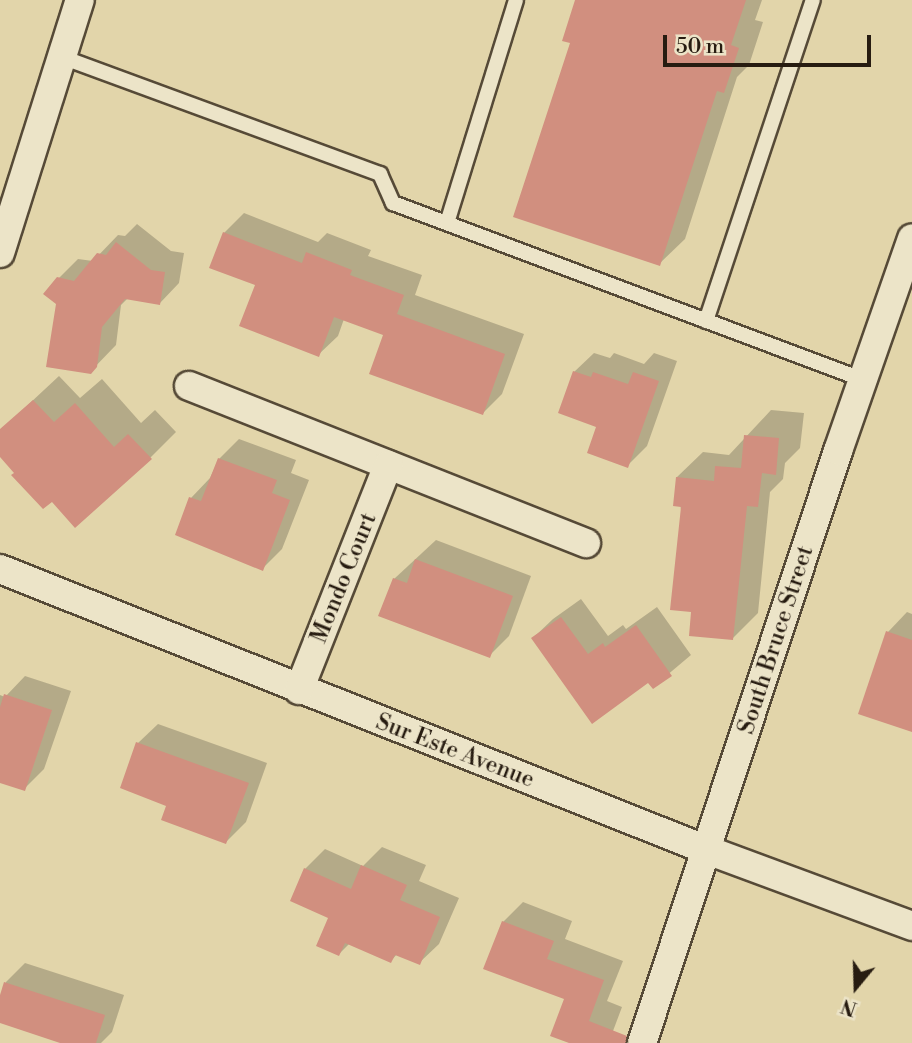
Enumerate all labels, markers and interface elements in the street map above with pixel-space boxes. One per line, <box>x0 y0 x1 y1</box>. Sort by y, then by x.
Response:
scale bar <box>667 21 875 65</box>
text: 50 m <box>676 34 724 60</box>
street label: Mondo Court <box>305 509 383 647</box>
street label: South Bruce Street <box>733 542 819 738</box>
street label: Sur Este Avenue <box>372 708 538 794</box>
north arrow <box>821 952 891 1022</box>
text: N <box>838 993 860 1021</box>

